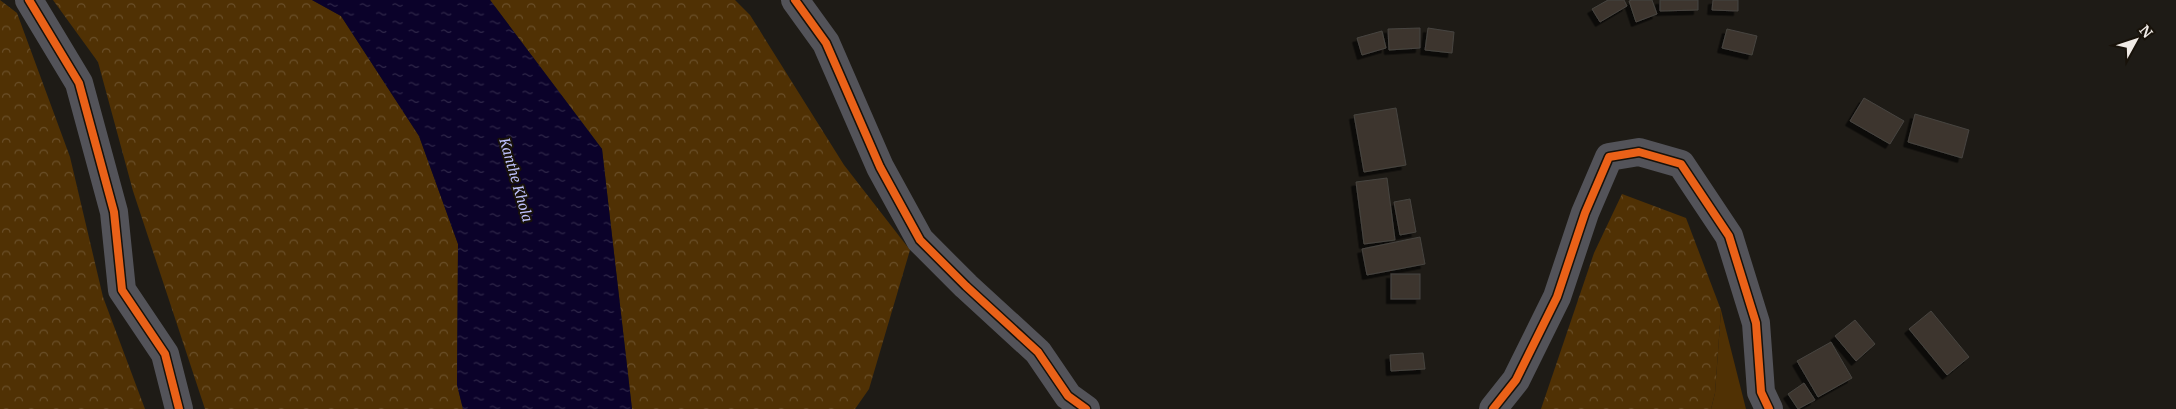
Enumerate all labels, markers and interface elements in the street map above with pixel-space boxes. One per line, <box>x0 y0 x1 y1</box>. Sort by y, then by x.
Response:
north arrow <box>2111 15 2161 65</box>
text: N <box>2136 22 2156 42</box>
water label: Kanthe Khola <box>495 135 537 224</box>

